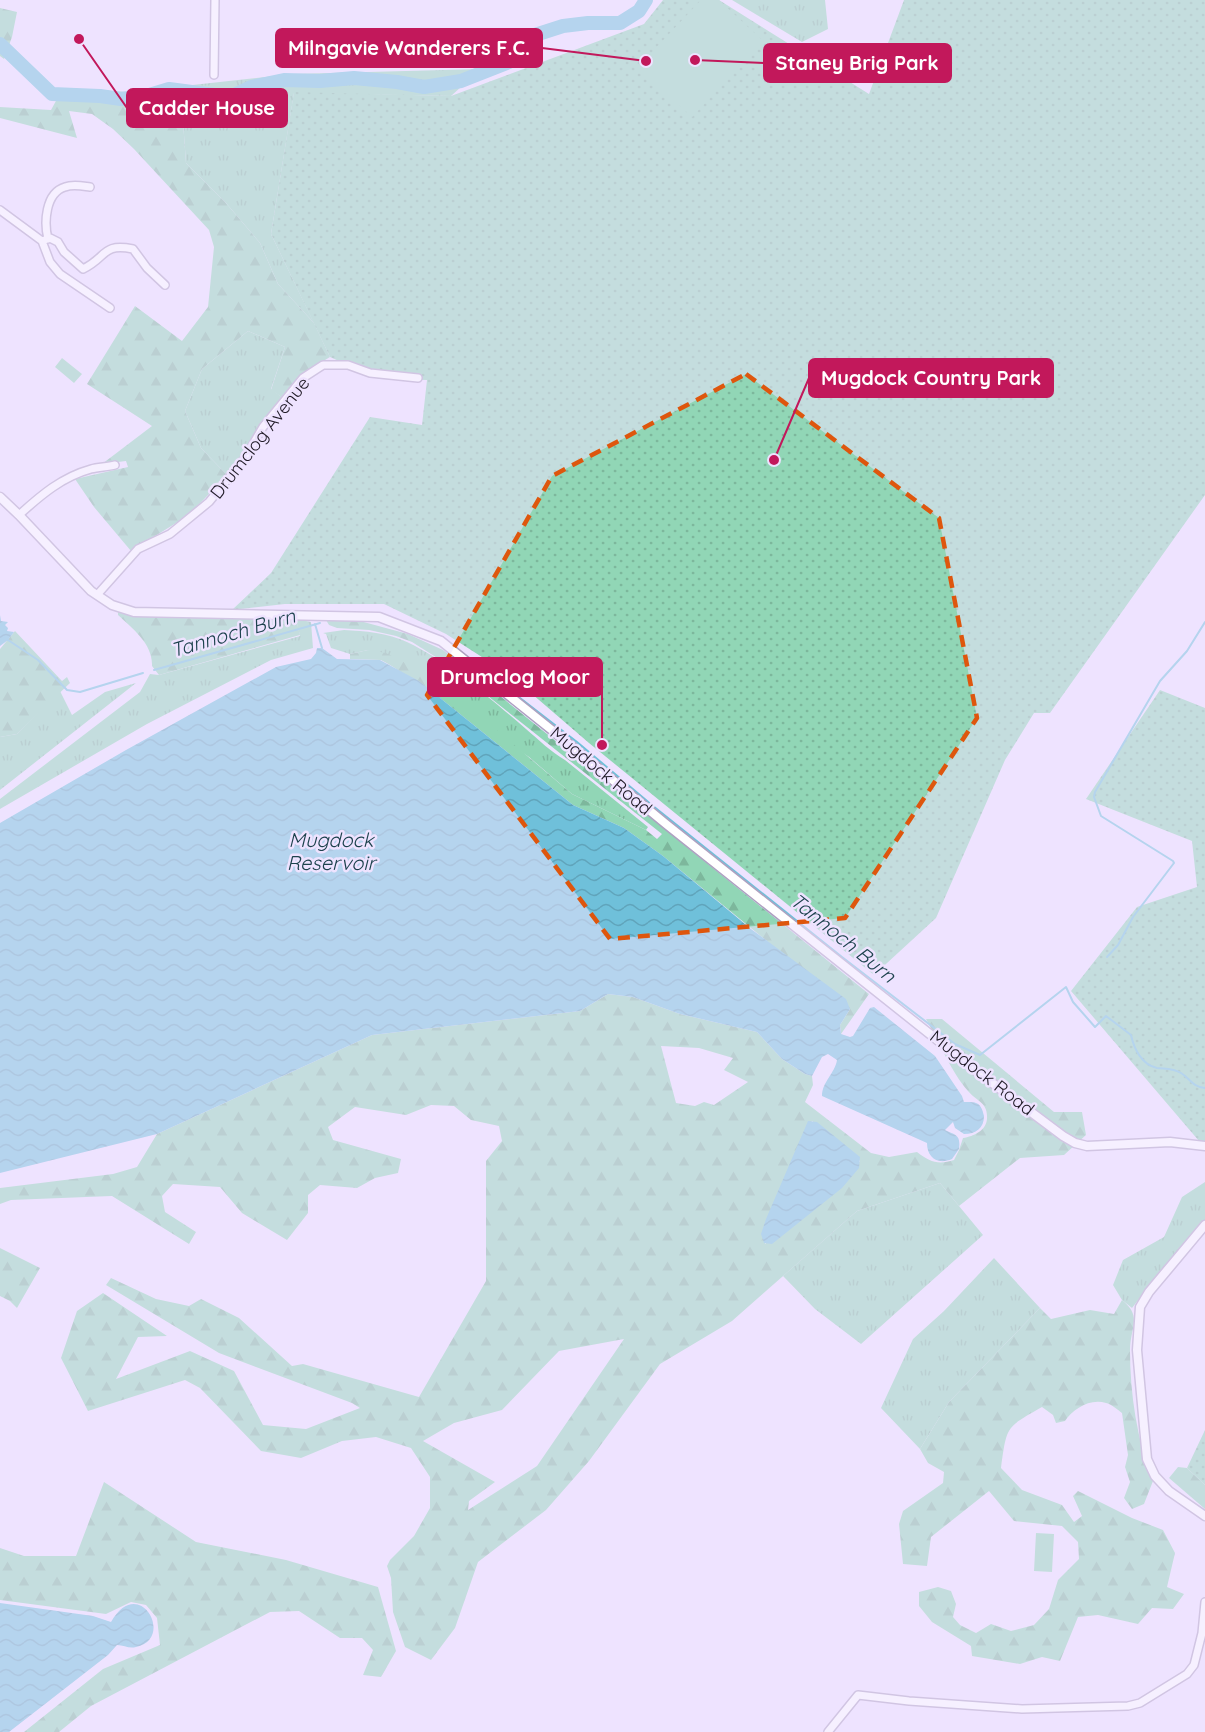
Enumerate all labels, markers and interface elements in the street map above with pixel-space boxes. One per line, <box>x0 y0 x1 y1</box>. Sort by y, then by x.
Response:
callout: Milngavie Wanderers F.C. <box>276 29 542 67</box>
text: Milngavie Wanderers F.C. <box>288 35 530 60</box>
callout: Staney Brig Park <box>764 44 951 82</box>
text: Staney Brig Park <box>775 50 939 75</box>
callout: Cadder House <box>127 89 287 127</box>
text: Cadder House <box>139 95 275 120</box>
callout: Mugdock Country Park <box>809 359 1053 397</box>
text: Mugdock Country Park <box>821 365 1041 390</box>
street label: Drumclog Avenue <box>205 372 314 503</box>
water label: Tannoch Burn <box>168 603 298 662</box>
callout: Drumclog Moor <box>428 658 602 696</box>
text: Drumclog Moor <box>440 664 590 689</box>
street label: Mugdock Road <box>546 721 657 820</box>
water label: Mugdock Reservoir <box>287 827 378 875</box>
water label: Tannoch Burn <box>786 888 901 988</box>
street label: Mugdock Road <box>926 1025 1039 1120</box>

